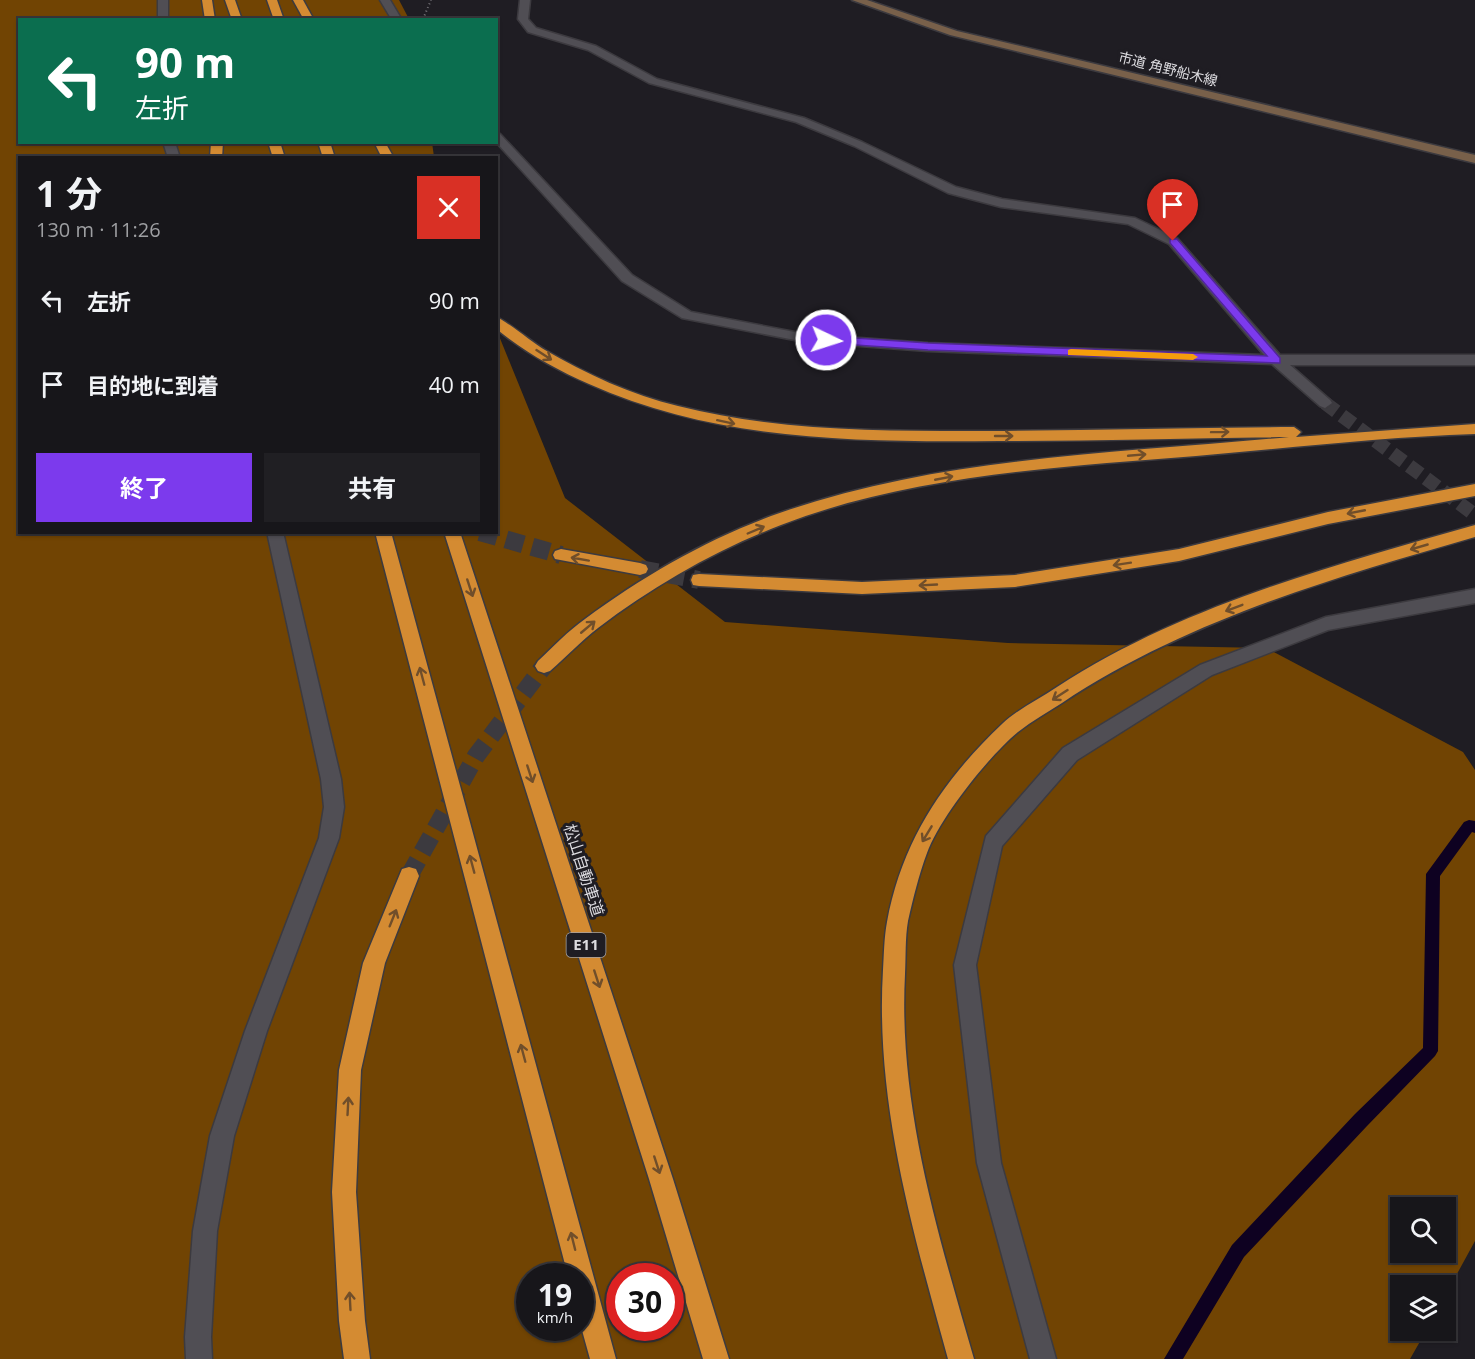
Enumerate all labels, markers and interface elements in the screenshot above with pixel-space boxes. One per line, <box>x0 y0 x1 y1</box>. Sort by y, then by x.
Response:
text: 90 m <box>135 33 235 90</box>
icon: left <box>36 42 114 120</box>
street label: 市道 角野船木線 <box>1117 47 1220 90</box>
text: 左折 <box>135 89 189 126</box>
text: 1 分 <box>36 169 102 218</box>
button: close <box>417 176 480 239</box>
pin <box>1147 179 1198 241</box>
icon: arrive <box>1156 188 1189 221</box>
text: 130 m · 11:26 <box>36 216 161 243</box>
icon: left <box>36 284 69 317</box>
text: 90 m <box>429 285 480 315</box>
text: 左折 <box>87 286 131 316</box>
position arrow <box>794 308 858 372</box>
one-way arrow <box>535 349 552 361</box>
icon: arrive <box>36 368 69 401</box>
text: 40 m <box>429 369 480 399</box>
text: 目的地に到着 <box>87 370 219 400</box>
one-way arrow <box>716 417 735 429</box>
one-way arrow <box>1209 426 1229 438</box>
one-way arrow <box>993 430 1013 442</box>
one-way arrow <box>1127 450 1147 461</box>
button: 終了 <box>36 453 252 522</box>
button: 共有 <box>264 453 480 522</box>
one-way arrow <box>933 472 953 483</box>
one-way arrow <box>1346 507 1366 518</box>
one-way arrow <box>746 524 765 535</box>
one-way arrow <box>1410 542 1429 553</box>
one-way arrow <box>571 553 590 564</box>
one-way arrow <box>1112 559 1132 570</box>
one-way arrow <box>466 578 477 597</box>
one-way arrow <box>918 579 938 590</box>
one-way arrow <box>1225 604 1243 615</box>
one-way arrow <box>580 621 596 634</box>
one-way arrow <box>416 667 427 686</box>
one-way arrow <box>1052 689 1068 701</box>
one-way arrow <box>526 764 537 783</box>
street label: 松山自動車道 <box>559 821 609 919</box>
one-way arrow <box>920 825 932 842</box>
one-way arrow <box>466 855 478 874</box>
one-way arrow <box>388 909 399 927</box>
road number: E11 <box>566 933 606 957</box>
one-way arrow <box>592 969 603 988</box>
one-way arrow <box>516 1044 528 1063</box>
one-way arrow <box>343 1097 354 1117</box>
one-way arrow <box>652 1155 663 1174</box>
map controls <box>1390 1197 1456 1341</box>
button: search <box>1390 1197 1456 1263</box>
one-way arrow <box>566 1232 578 1251</box>
speed limit sign: 30 <box>606 1263 684 1341</box>
text: 19 <box>538 1274 572 1315</box>
button: layers <box>1390 1275 1456 1341</box>
one-way arrow <box>345 1291 356 1311</box>
text: km/h <box>537 1307 573 1327</box>

